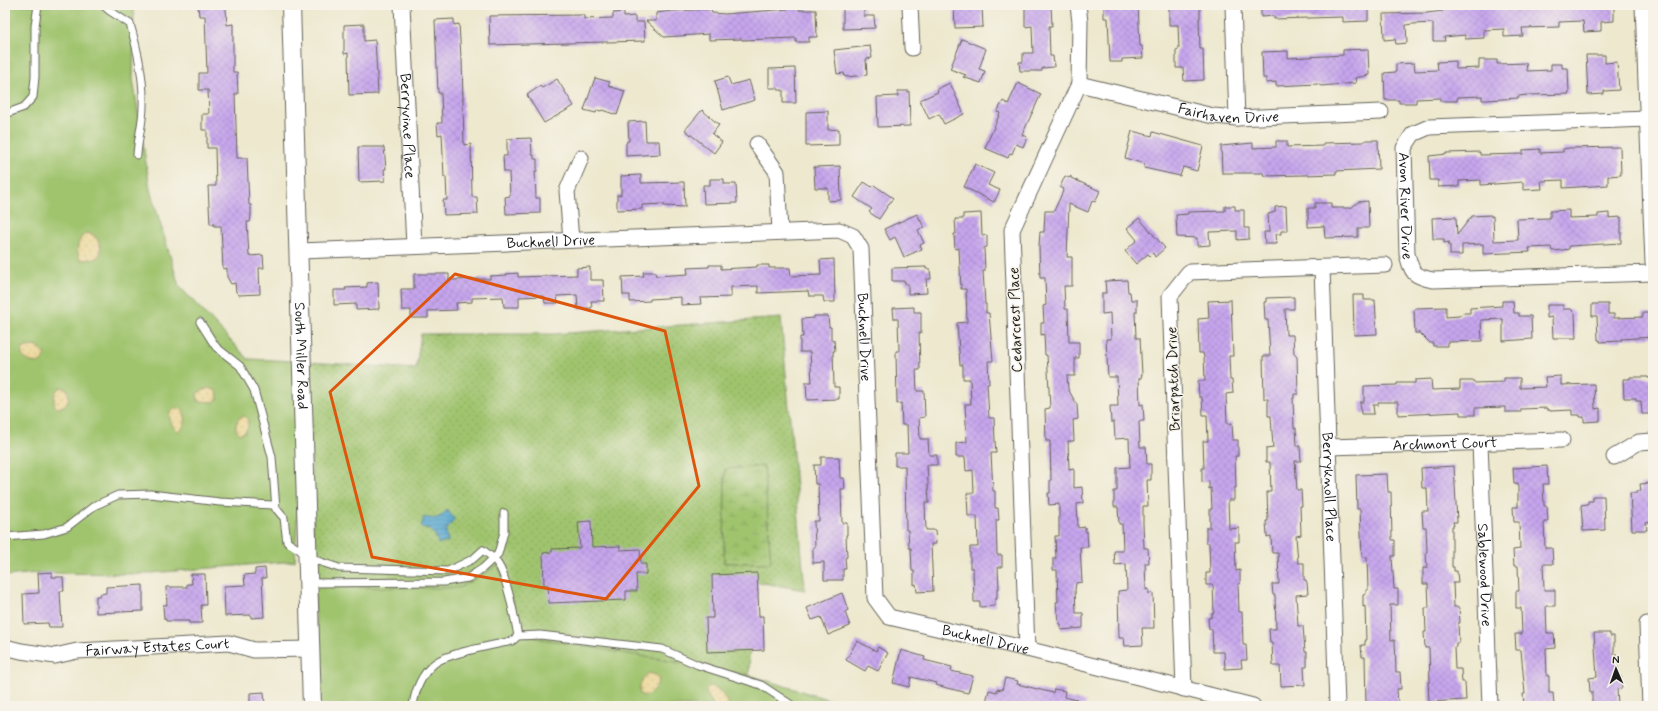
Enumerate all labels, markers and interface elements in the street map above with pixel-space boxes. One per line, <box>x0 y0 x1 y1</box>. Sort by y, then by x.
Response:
street label: Berryvine Place <box>394 73 420 179</box>
street label: Fairhaven Drive <box>1176 99 1280 129</box>
street label: Avon River Drive <box>1393 152 1417 262</box>
street label: Bucknell Drive <box>506 230 596 254</box>
street label: Cedarcrest Place <box>1004 267 1028 373</box>
street label: Bucknell Drive <box>852 292 875 382</box>
street label: South Miller Road <box>289 302 312 410</box>
street label: Briarpatch Drive <box>1162 326 1186 432</box>
street label: Berryknoll Place <box>1317 432 1340 542</box>
street label: Archmont Court <box>1392 433 1498 456</box>
street label: Sablewood Drive <box>1472 523 1496 627</box>
street label: Bucknell Drive <box>940 621 1031 660</box>
street label: Fairway Estates Court <box>85 634 230 662</box>
north arrow <box>1596 649 1636 689</box>
text: N <box>1612 653 1620 667</box>

